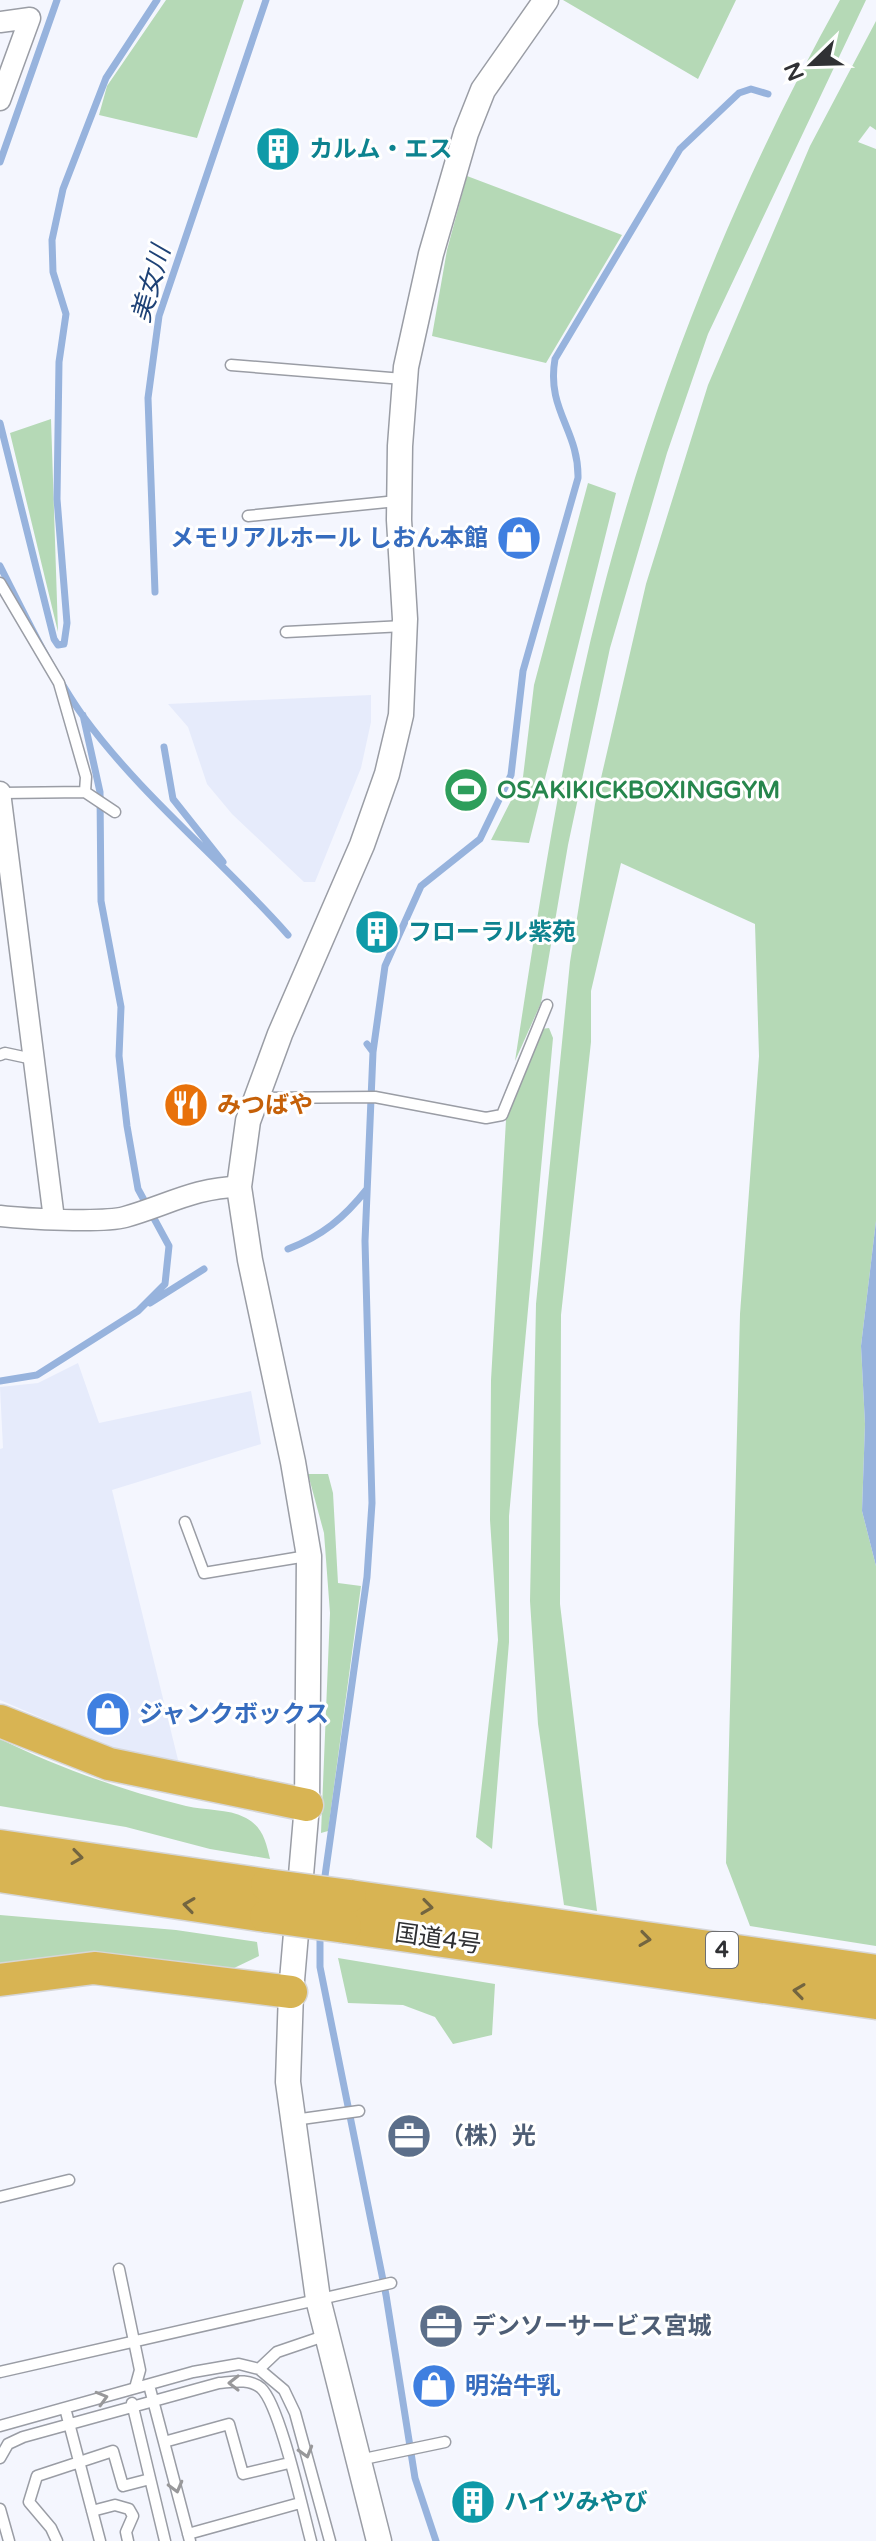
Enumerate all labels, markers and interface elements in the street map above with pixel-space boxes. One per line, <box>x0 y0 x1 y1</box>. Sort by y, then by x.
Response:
north arrow <box>772 24 852 104</box>
text: N <box>779 58 810 85</box>
building icon: カルム・エス <box>254 125 302 173</box>
place label: カルム・エス <box>309 135 453 164</box>
water label: 美女川 <box>125 239 177 326</box>
shop icon: メモリアルホール しおん本館 <box>495 514 543 562</box>
place label: メモリアルホール しおん本館 <box>170 524 488 553</box>
sports icon: OSAKIKICKBOXINGGYM <box>442 766 490 814</box>
place label: OSAKIKICKBOXINGGYM <box>497 776 780 805</box>
building icon: フローラル紫苑 <box>353 908 401 956</box>
place label: フローラル紫苑 <box>408 918 576 947</box>
restaurant icon: みつばや <box>162 1081 210 1129</box>
place label: みつばや <box>217 1091 313 1120</box>
shop icon: ジャンクボックス <box>84 1690 132 1738</box>
place label: ジャンクボックス <box>139 1700 329 1729</box>
one-way arrow <box>70 1848 84 1865</box>
one-way arrow <box>182 1897 196 1914</box>
one-way arrow <box>420 1898 434 1915</box>
street label: 国道4号 <box>393 1919 483 1959</box>
one-way arrow <box>638 1930 652 1947</box>
road number: 4 <box>706 1932 738 1968</box>
one-way arrow <box>792 1983 806 2000</box>
office icon: （株）光 <box>385 2112 433 2160</box>
place label: （株）光 <box>440 2122 536 2151</box>
office icon: デンソーサービス宮城 <box>417 2302 465 2350</box>
place label: デンソーサービス宮城 <box>472 2312 712 2341</box>
shop icon: 明治牛乳 <box>410 2362 458 2410</box>
place label: 明治牛乳 <box>465 2372 561 2401</box>
one-way arrow <box>227 2374 239 2392</box>
one-way arrow <box>95 2391 109 2407</box>
one-way arrow <box>297 2444 313 2458</box>
building icon: ハイツみやび <box>449 2478 497 2526</box>
one-way arrow <box>166 2480 183 2494</box>
place label: ハイツみやび <box>504 2488 648 2517</box>

